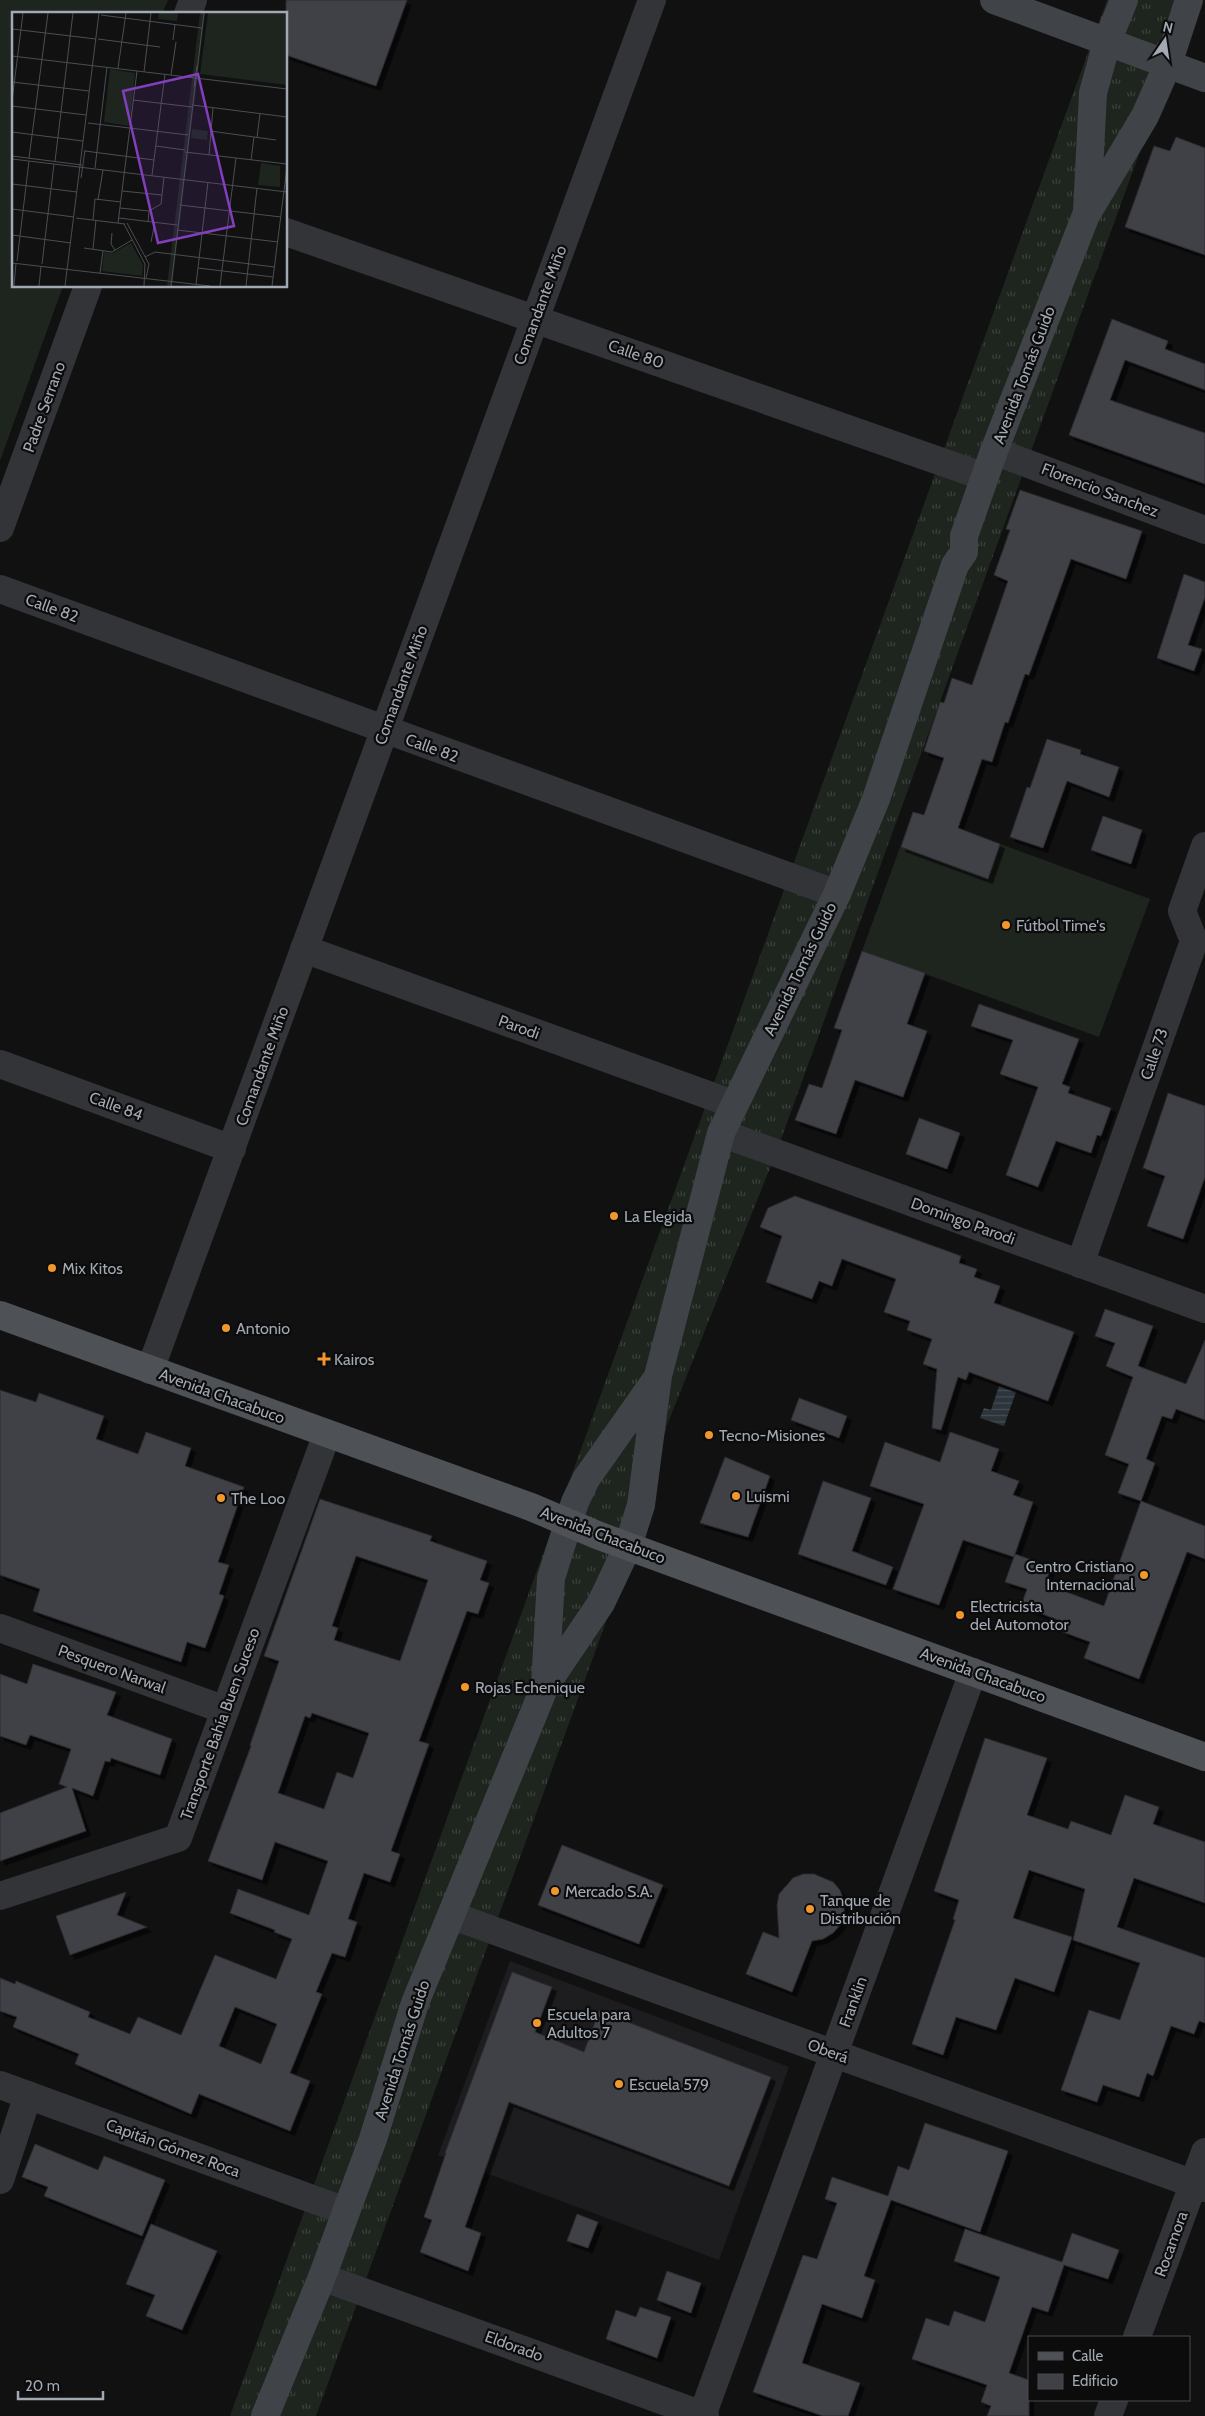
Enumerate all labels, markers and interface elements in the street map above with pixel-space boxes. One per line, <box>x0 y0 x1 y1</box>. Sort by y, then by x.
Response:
inset map <box>12 12 288 288</box>
north arrow <box>1140 15 1190 65</box>
text: N <box>1161 17 1175 37</box>
street label: Comandante Miño <box>510 243 570 367</box>
street label: Avenida Tomás Guido <box>989 303 1059 446</box>
street label: Calle 80 <box>606 336 666 372</box>
street label: Padre Serrano <box>19 359 69 455</box>
street label: Florencio Sanchez <box>1039 459 1161 521</box>
street label: Calle 82 <box>23 590 81 626</box>
street label: Comandante Miño <box>371 623 431 747</box>
street label: Calle 82 <box>403 730 461 766</box>
street label: Avenida Tomás Guido <box>760 899 841 1039</box>
place label: Fútbol Time's <box>1016 916 1106 935</box>
marker: Fútbol Time's <box>1000 919 1012 931</box>
street label: Comandante Miño <box>232 1004 292 1128</box>
street label: Parodi <box>496 1011 542 1043</box>
street label: Calle 73 <box>1136 1026 1172 1082</box>
street label: Calle 84 <box>87 1088 145 1124</box>
street label: Domingo Parodi <box>908 1193 1018 1249</box>
place label: La Elegida <box>624 1207 693 1226</box>
marker: La Elegida <box>608 1210 620 1222</box>
place label: Mix Kitos <box>62 1259 123 1278</box>
marker: Mix Kitos <box>46 1262 58 1274</box>
place label: Antonio <box>236 1319 290 1338</box>
marker: Antonio <box>220 1322 232 1334</box>
place label: Kairos <box>334 1350 375 1369</box>
marker: Kairos <box>318 1353 330 1365</box>
street label: Avenida Chacabuco <box>157 1364 287 1428</box>
place label: Tecno-Misiones <box>719 1426 825 1445</box>
marker: Tecno-Misiones <box>703 1429 715 1441</box>
place label: Luismi <box>746 1487 790 1506</box>
place label: The Loo <box>231 1489 286 1508</box>
marker: Luismi <box>730 1490 742 1502</box>
marker: The Loo <box>215 1492 227 1504</box>
street label: Avenida Chacabuco <box>538 1502 668 1568</box>
place label: Centro Cristiano Internacional <box>1026 1557 1134 1594</box>
marker: Centro Cristiano Internacional <box>1138 1569 1150 1581</box>
place label: Electricista del Automotor <box>970 1597 1069 1634</box>
marker: Electricista del Automotor <box>954 1609 966 1621</box>
street label: Transporte Bahía Buen Suceso <box>176 1625 264 1823</box>
street label: Pesquero Narwal <box>56 1641 169 1697</box>
street label: Avenida Chacabuco <box>918 1643 1048 1707</box>
place label: Rojas Echenique <box>475 1678 585 1697</box>
marker: Rojas Echenique <box>459 1681 471 1693</box>
place label: Mercado S.A. <box>565 1882 653 1901</box>
marker: Mercado S.A. <box>549 1885 561 1897</box>
place label: Tanque de Distribución <box>820 1891 901 1928</box>
marker: Tanque de Distribución <box>804 1903 816 1915</box>
street label: Franklin <box>835 1974 871 2030</box>
street label: Avenida Tomás Guido <box>370 1978 434 2122</box>
place label: Escuela para Adultos 7 <box>547 2005 631 2042</box>
marker: Escuela para Adultos 7 <box>531 2017 543 2029</box>
street label: Oberá <box>805 2035 851 2067</box>
place label: Escuela 579 <box>629 2075 709 2094</box>
marker: Escuela 579 <box>613 2078 625 2090</box>
street label: Capitán Gómez Roca <box>103 2115 243 2181</box>
street label: Rocamora <box>1150 2208 1192 2279</box>
street label: Eldorado <box>482 2327 546 2365</box>
legend <box>1028 2336 1190 2401</box>
text: Calle <box>1072 2347 1103 2365</box>
scale bar <box>18 2368 102 2400</box>
text: Edificio <box>1072 2372 1118 2390</box>
text: 20 m <box>25 2377 60 2395</box>

